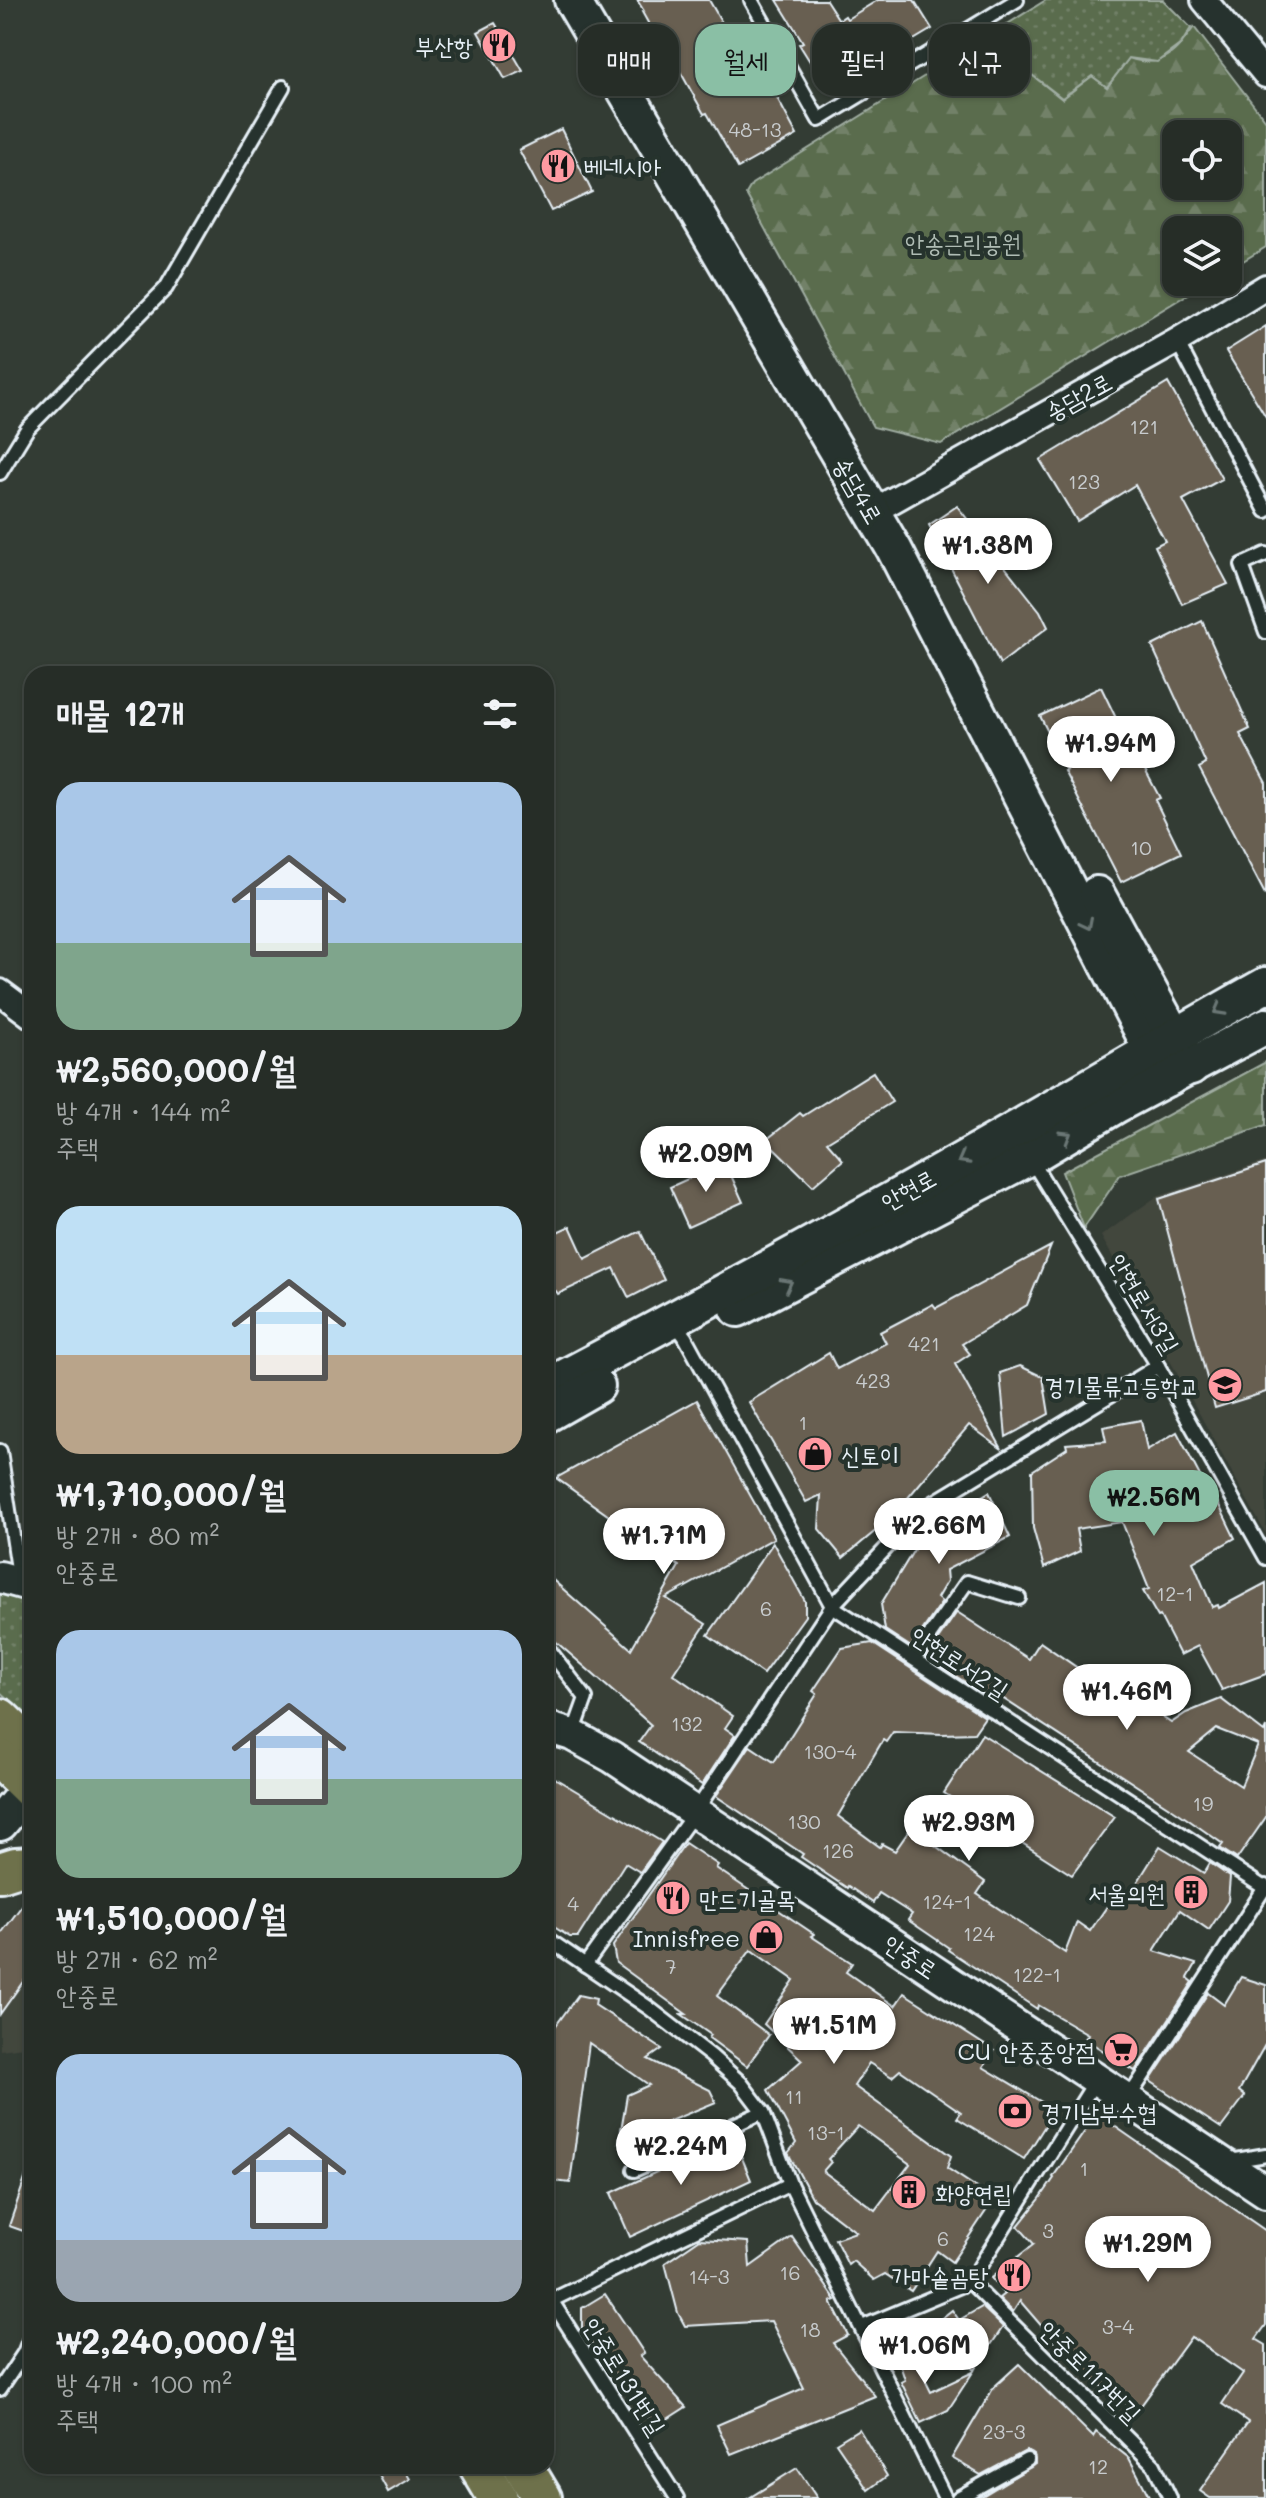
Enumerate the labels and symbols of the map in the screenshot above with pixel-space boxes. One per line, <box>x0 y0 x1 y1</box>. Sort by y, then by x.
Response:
restaurant icon: 부산항 <box>480 26 518 64</box>
place label: 부산항 <box>415 30 473 61</box>
house number: 48-13 <box>729 116 781 142</box>
restaurant icon: 베네시아 <box>539 147 577 185</box>
place label: 베네시아 <box>584 151 661 182</box>
park label: 안송근린공원 <box>905 227 1021 258</box>
street label: 송담2로 <box>1039 365 1117 427</box>
house number: 121 <box>1129 413 1159 439</box>
street label: 송담4로 <box>828 451 890 529</box>
house number: 123 <box>1068 468 1100 494</box>
pin: ₩1.38M <box>923 518 1053 586</box>
pin: ₩1.94M <box>1046 716 1176 784</box>
house number: 10 <box>1130 834 1152 860</box>
one-way arrow <box>1077 916 1092 931</box>
one-way arrow <box>1213 1001 1228 1016</box>
pin: ₩2.09M <box>641 1126 771 1194</box>
one-way arrow <box>1057 1130 1072 1145</box>
one-way arrow <box>957 1149 971 1165</box>
street label: 안현로 <box>875 1161 941 1217</box>
street label: 안현로서3길 <box>1103 1248 1187 1358</box>
one-way arrow <box>778 1278 793 1294</box>
house number: 421 <box>908 1330 940 1356</box>
school or university icon: 경기물류고등학교 <box>1206 1366 1244 1404</box>
house number: 423 <box>856 1367 890 1393</box>
place label: 경기물류고등학교 <box>1045 1370 1199 1401</box>
house number: 1 <box>799 1409 807 1435</box>
shop icon: 신토이 <box>796 1435 834 1473</box>
place label: 신토이 <box>841 1439 899 1470</box>
pin: ₩2.56M <box>1089 1470 1219 1538</box>
pin: ₩2.66M <box>874 1498 1004 1566</box>
pin: ₩1.71M <box>599 1508 729 1576</box>
house number: 12-1 <box>1156 1580 1194 1606</box>
house number: 6 <box>760 1595 772 1621</box>
street label: 안현로서2길 <box>905 1619 1015 1705</box>
pin: ₩1.46M <box>1062 1664 1192 1732</box>
house number: 132 <box>671 1710 703 1736</box>
house number: 130-4 <box>803 1738 857 1764</box>
house number: 19 <box>1193 1790 1214 1816</box>
pin: ₩2.93M <box>904 1795 1034 1863</box>
house number: 130 <box>788 1808 821 1834</box>
house number: 126 <box>822 1837 854 1863</box>
building icon: 서울의원 <box>1172 1873 1210 1911</box>
place label: 서울의원 <box>1088 1877 1165 1908</box>
restaurant icon: 만드기골목 <box>654 1879 692 1917</box>
place label: 만드기골목 <box>699 1883 796 1914</box>
house number: 124-1 <box>922 1888 972 1914</box>
house number: 4 <box>567 1890 579 1916</box>
shop icon: Innisfree <box>747 1918 785 1956</box>
house number: 124 <box>963 1920 995 1946</box>
place label: Innisfree <box>633 1922 740 1953</box>
street label: 안중로 <box>878 1927 944 1985</box>
house number: 7 <box>665 1953 677 1979</box>
house number: 122-1 <box>1013 1961 1061 1987</box>
pin: ₩1.51M <box>769 1998 899 2066</box>
supermarket icon: CU 안중중앙점 <box>1102 2031 1140 2069</box>
place label: CU 안중중앙점 <box>958 2035 1095 2066</box>
house number: 11 <box>785 2083 803 2109</box>
bank icon: 경기남부수협 <box>996 2092 1034 2130</box>
place label: 경기남부수협 <box>1041 2096 1157 2127</box>
pin: ₩2.24M <box>616 2119 746 2187</box>
house number: 13-1 <box>807 2119 845 2145</box>
house number: 1 <box>1080 2155 1088 2181</box>
building icon: 화양연립 <box>890 2173 928 2211</box>
place label: 화양연립 <box>935 2177 1012 2208</box>
pin: ₩1.29M <box>1083 2216 1213 2284</box>
house number: 3 <box>1042 2217 1054 2243</box>
house number: 6 <box>937 2225 949 2251</box>
restaurant icon: 가마솥곰탕 <box>995 2256 1033 2294</box>
house number: 16 <box>779 2259 801 2285</box>
place label: 가마솥곰탕 <box>891 2260 989 2291</box>
house number: 14-3 <box>689 2263 729 2289</box>
street label: 안중로131번길 <box>577 2312 673 2440</box>
house number: 3-4 <box>1102 2313 1134 2339</box>
street label: 안중로117번길 <box>1034 2314 1148 2428</box>
house number: 18 <box>799 2316 821 2342</box>
pin: ₩1.06M <box>860 2318 990 2386</box>
house number: 23-3 <box>982 2418 1026 2444</box>
house number: 12 <box>1088 2453 1108 2479</box>

